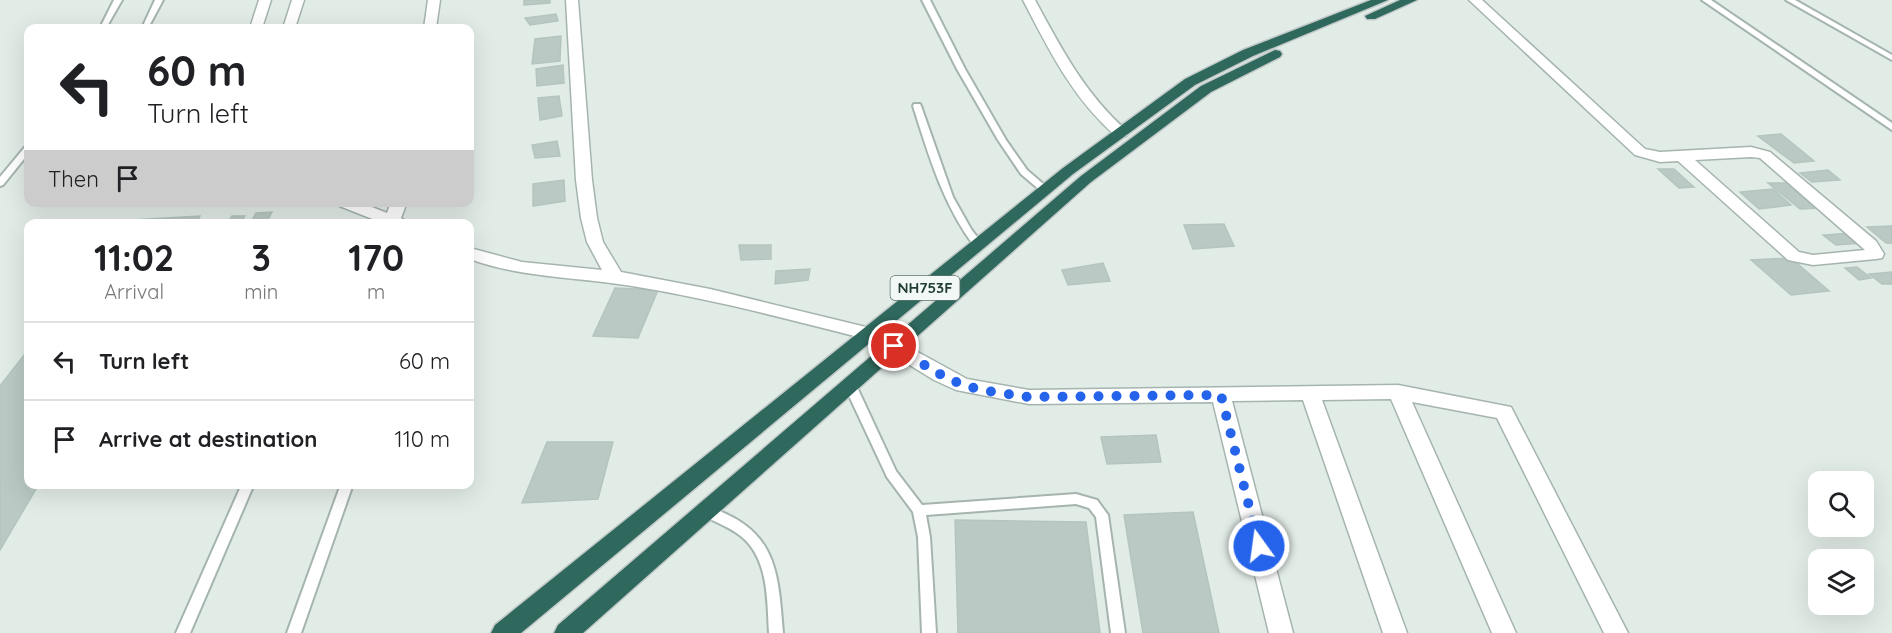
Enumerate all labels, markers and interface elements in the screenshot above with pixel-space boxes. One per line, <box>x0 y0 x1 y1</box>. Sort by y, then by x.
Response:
text: 60 m <box>147 44 247 97</box>
icon: left <box>48 48 126 126</box>
text: Turn left <box>147 96 249 130</box>
icon: arrive <box>111 162 144 195</box>
text: Then <box>48 165 99 193</box>
text: 11:02 <box>94 235 174 280</box>
text: 3 <box>252 235 271 280</box>
text: 170 <box>348 235 404 280</box>
road number: NH753F <box>890 276 960 300</box>
text: Arrival <box>104 279 164 304</box>
text: min <box>244 279 278 304</box>
text: m <box>367 279 385 304</box>
pin <box>868 320 919 371</box>
icon: arrive <box>877 329 910 362</box>
icon: left <box>48 345 81 378</box>
text: Turn left <box>99 347 189 375</box>
text: 60 m <box>399 347 450 375</box>
icon: arrive <box>48 423 81 456</box>
text: Arrive at destination <box>99 425 317 453</box>
text: 110 m <box>395 425 450 453</box>
map controls <box>1808 471 1874 615</box>
button: search <box>1808 471 1874 537</box>
position arrow <box>1227 514 1291 578</box>
button: layers <box>1808 549 1874 615</box>

